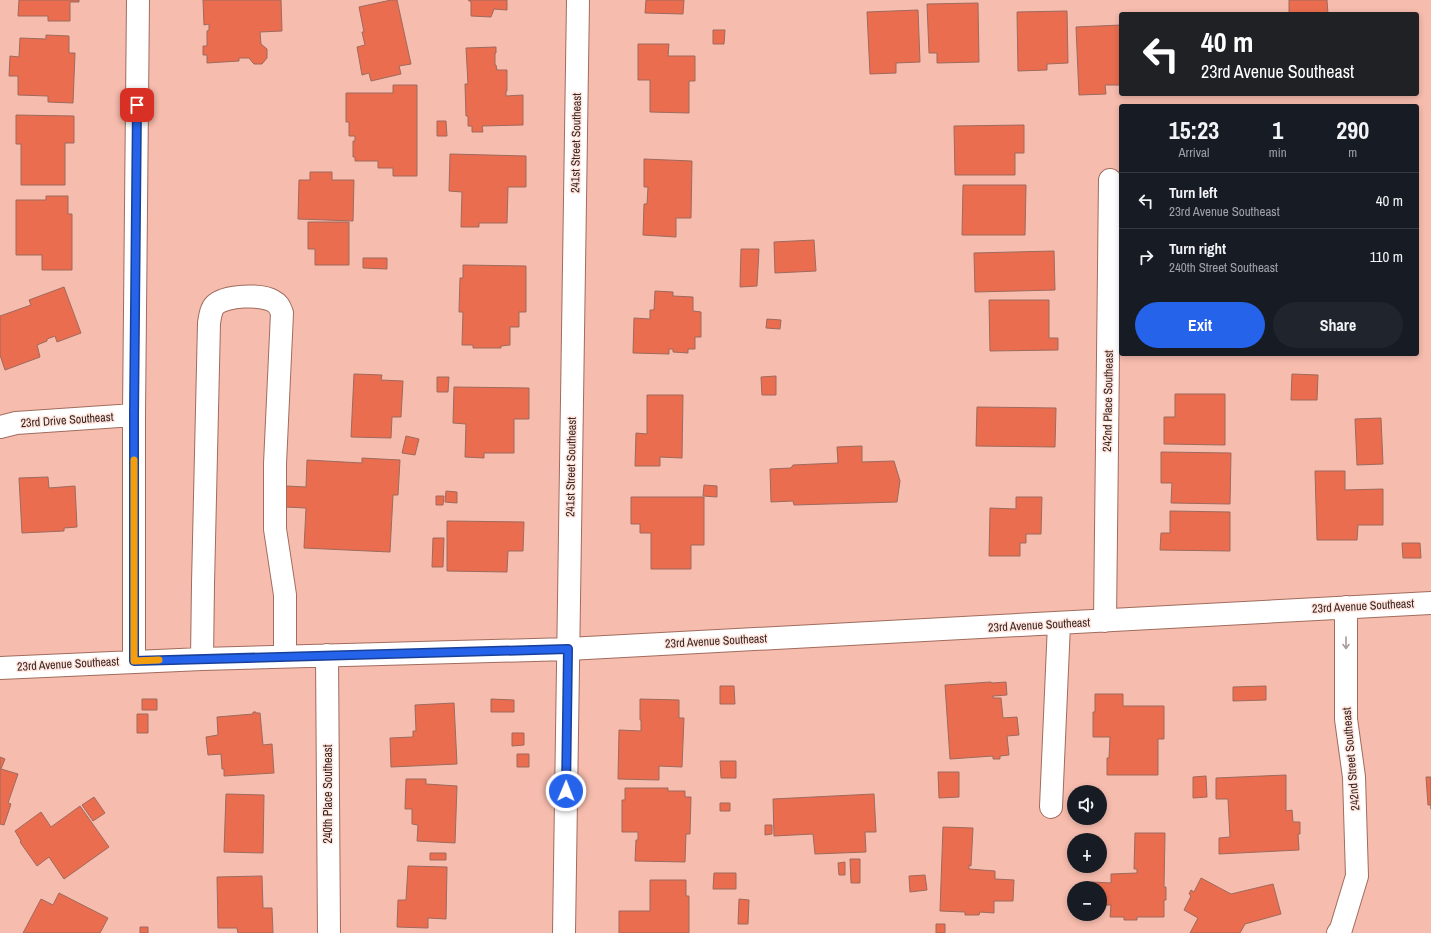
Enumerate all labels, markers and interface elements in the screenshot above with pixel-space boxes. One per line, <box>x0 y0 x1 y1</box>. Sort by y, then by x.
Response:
text: 40 m <box>1201 23 1253 61</box>
icon: left <box>1135 28 1187 80</box>
text: 23rd Avenue Southeast <box>1201 59 1354 84</box>
pin <box>120 88 154 122</box>
street label: 241st Street Southeast <box>567 93 585 193</box>
icon: arrive <box>126 94 148 116</box>
text: 15:23 <box>1169 114 1219 146</box>
text: 1 <box>1272 114 1283 146</box>
text: 290 <box>1336 114 1369 146</box>
text: Arrival <box>1179 144 1209 161</box>
text: min <box>1269 144 1287 161</box>
text: m <box>1348 144 1357 161</box>
text: Turn left <box>1169 182 1217 203</box>
icon: left <box>1135 190 1157 212</box>
text: 40 m <box>1376 190 1403 211</box>
text: 23rd Avenue Southeast <box>1169 203 1280 220</box>
text: Turn right <box>1169 238 1226 259</box>
icon: right <box>1135 246 1157 268</box>
text: 110 m <box>1370 246 1403 267</box>
text: 240th Street Southeast <box>1169 259 1278 276</box>
button: Exit <box>1135 302 1265 348</box>
button: Share <box>1273 302 1403 348</box>
street label: 242nd Place Southeast <box>1099 350 1117 452</box>
street label: 23rd Drive Southeast <box>20 409 114 431</box>
street label: 241st Street Southeast <box>562 417 580 517</box>
street label: 23rd Avenue Southeast <box>1312 595 1415 617</box>
street label: 23rd Avenue Southeast <box>988 614 1091 636</box>
street label: 23rd Avenue Southeast <box>665 630 768 652</box>
one-way arrow <box>1342 636 1350 649</box>
street label: 23rd Avenue Southeast <box>17 653 120 675</box>
street label: 242nd Street Southeast <box>1339 707 1363 811</box>
street label: 240th Place Southeast <box>320 744 336 844</box>
position arrow <box>545 770 587 812</box>
map controls <box>1067 785 1107 921</box>
button: sound <box>1067 785 1107 825</box>
button: + <box>1067 833 1107 873</box>
button: − <box>1067 881 1107 921</box>

